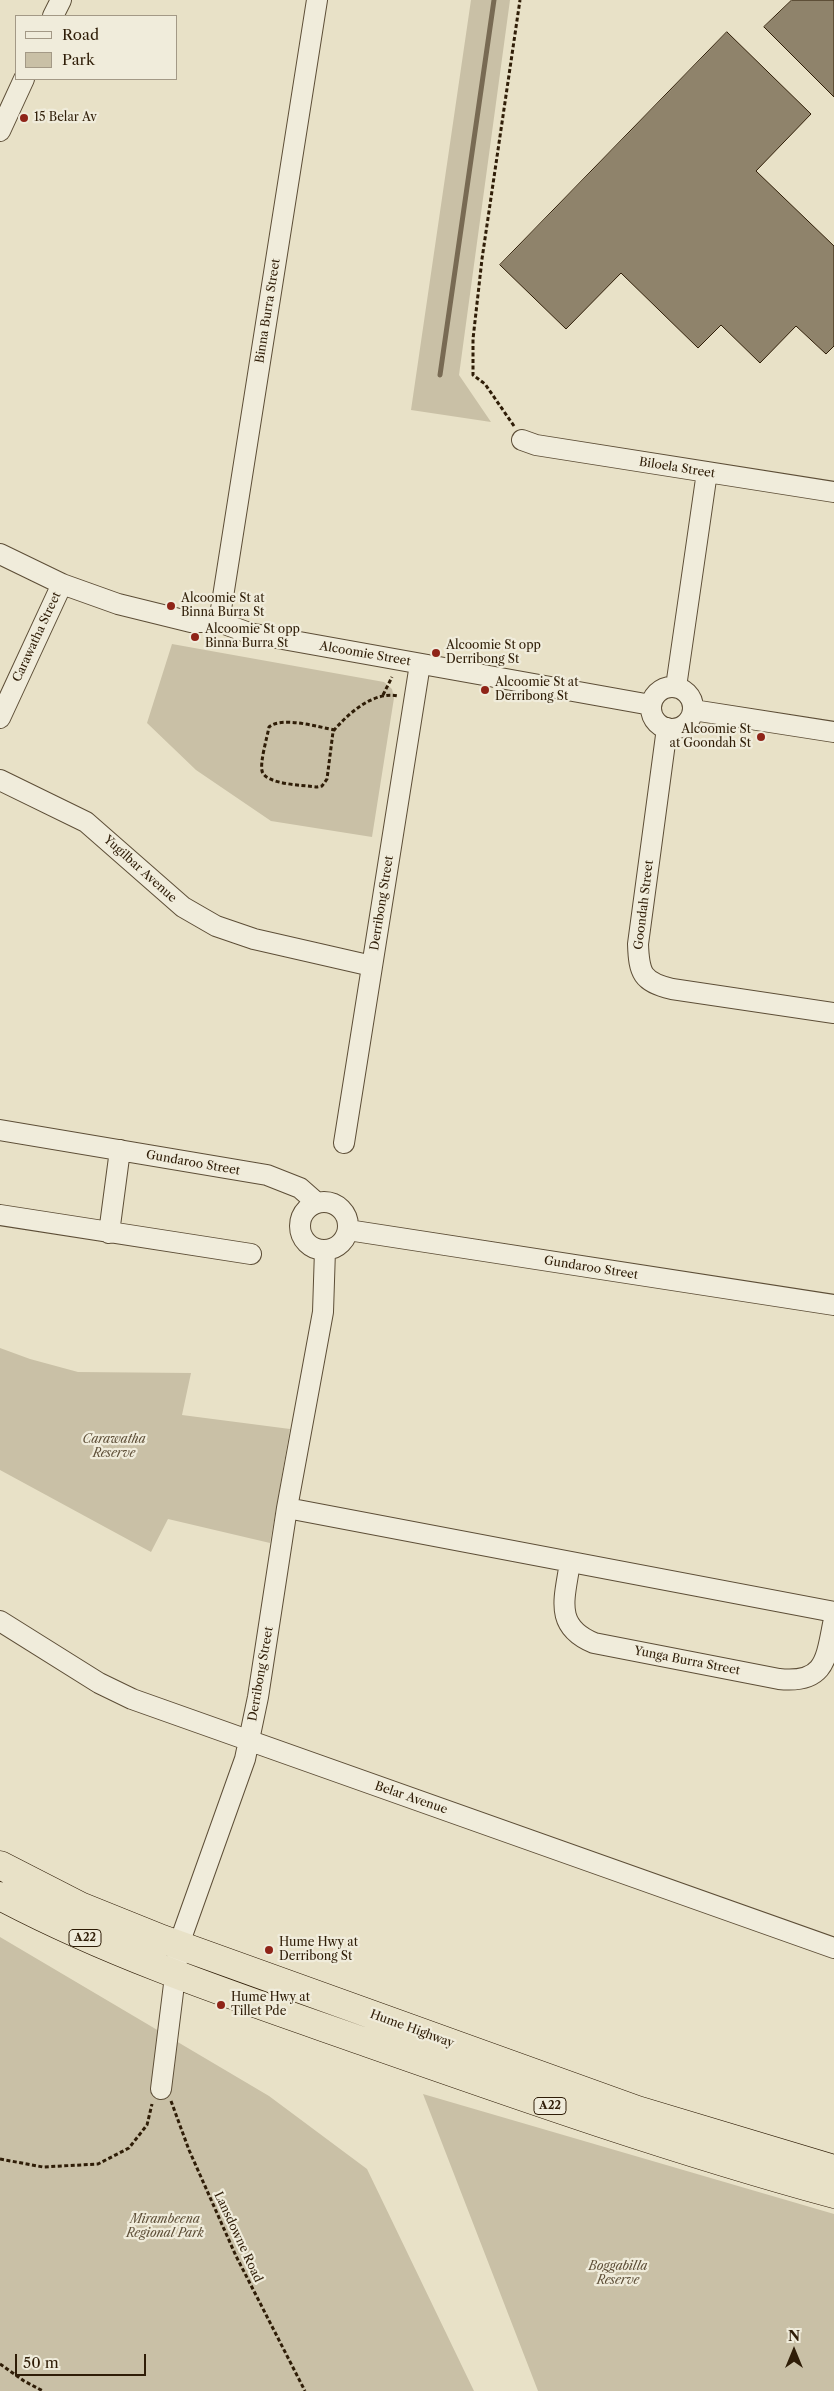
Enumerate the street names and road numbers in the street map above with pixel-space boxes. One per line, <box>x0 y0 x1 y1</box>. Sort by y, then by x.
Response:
street label: Binna Burra Street <box>253 258 283 364</box>
street label: Biloela Street <box>638 455 716 481</box>
street label: Carawatha Street <box>10 590 64 684</box>
street label: Alcoomie Street <box>318 639 412 669</box>
street label: Yugilbar Avenue <box>101 833 179 905</box>
street label: Derribong Street <box>367 855 397 951</box>
street label: Goondah Street <box>631 859 657 951</box>
street label: Gundaroo Street <box>145 1148 241 1178</box>
street label: Gundaroo Street <box>543 1253 639 1283</box>
street label: Derribong Street <box>246 1626 276 1722</box>
street label: Yunga Burra Street <box>633 1644 741 1678</box>
street label: Belar Avenue <box>373 1779 449 1817</box>
road number: A22 <box>69 1930 101 1946</box>
street label: Hume Highway <box>368 2007 456 2051</box>
road number: A22 <box>534 2098 566 2114</box>
street label: Lansdowne Road <box>211 2189 265 2285</box>

